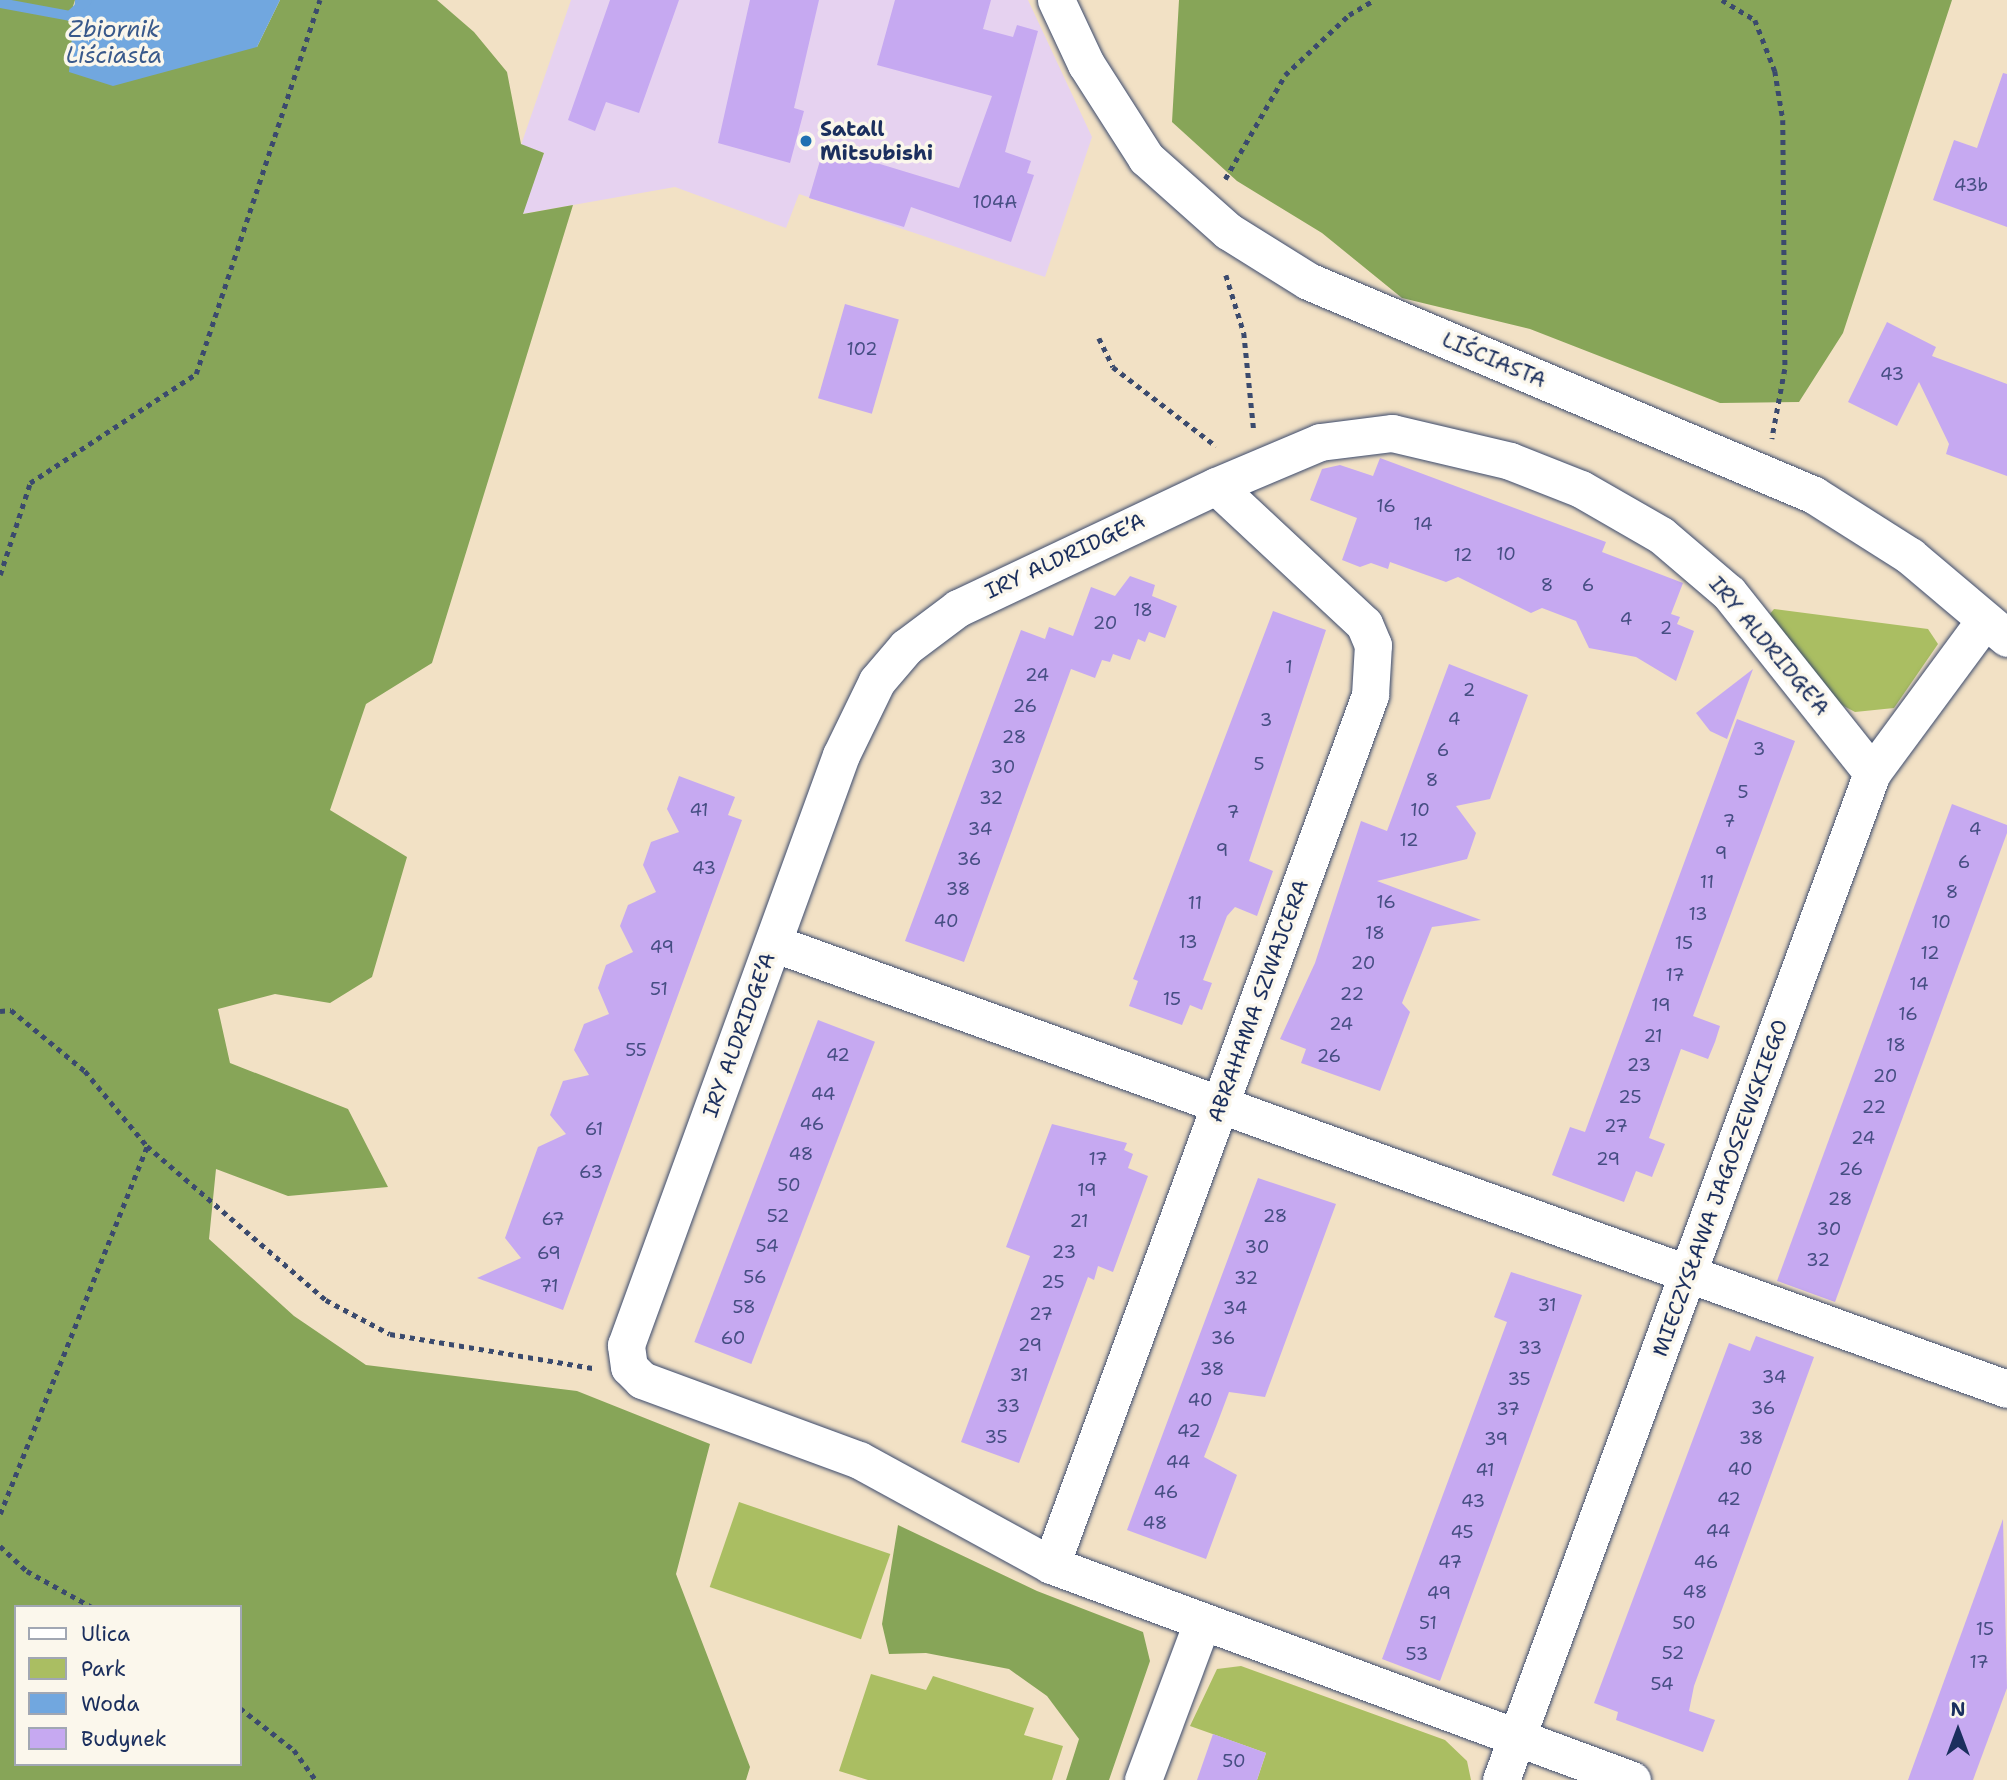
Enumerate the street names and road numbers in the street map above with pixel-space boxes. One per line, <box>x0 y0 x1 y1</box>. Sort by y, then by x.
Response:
street label: LIŚCIASTA <box>1438 327 1550 393</box>
street label: IRY ALDRIDGE’A <box>981 508 1149 604</box>
street label: IRY ALDRIDGE’A <box>1704 571 1834 721</box>
street label: ABRAHAMA SZWAJCERA <box>1202 876 1314 1126</box>
street label: IRY ALDRIDGE’A <box>698 949 780 1121</box>
street label: MIECZYSŁAWA JAGOSZEWSKIEGO <box>1647 1016 1793 1360</box>

